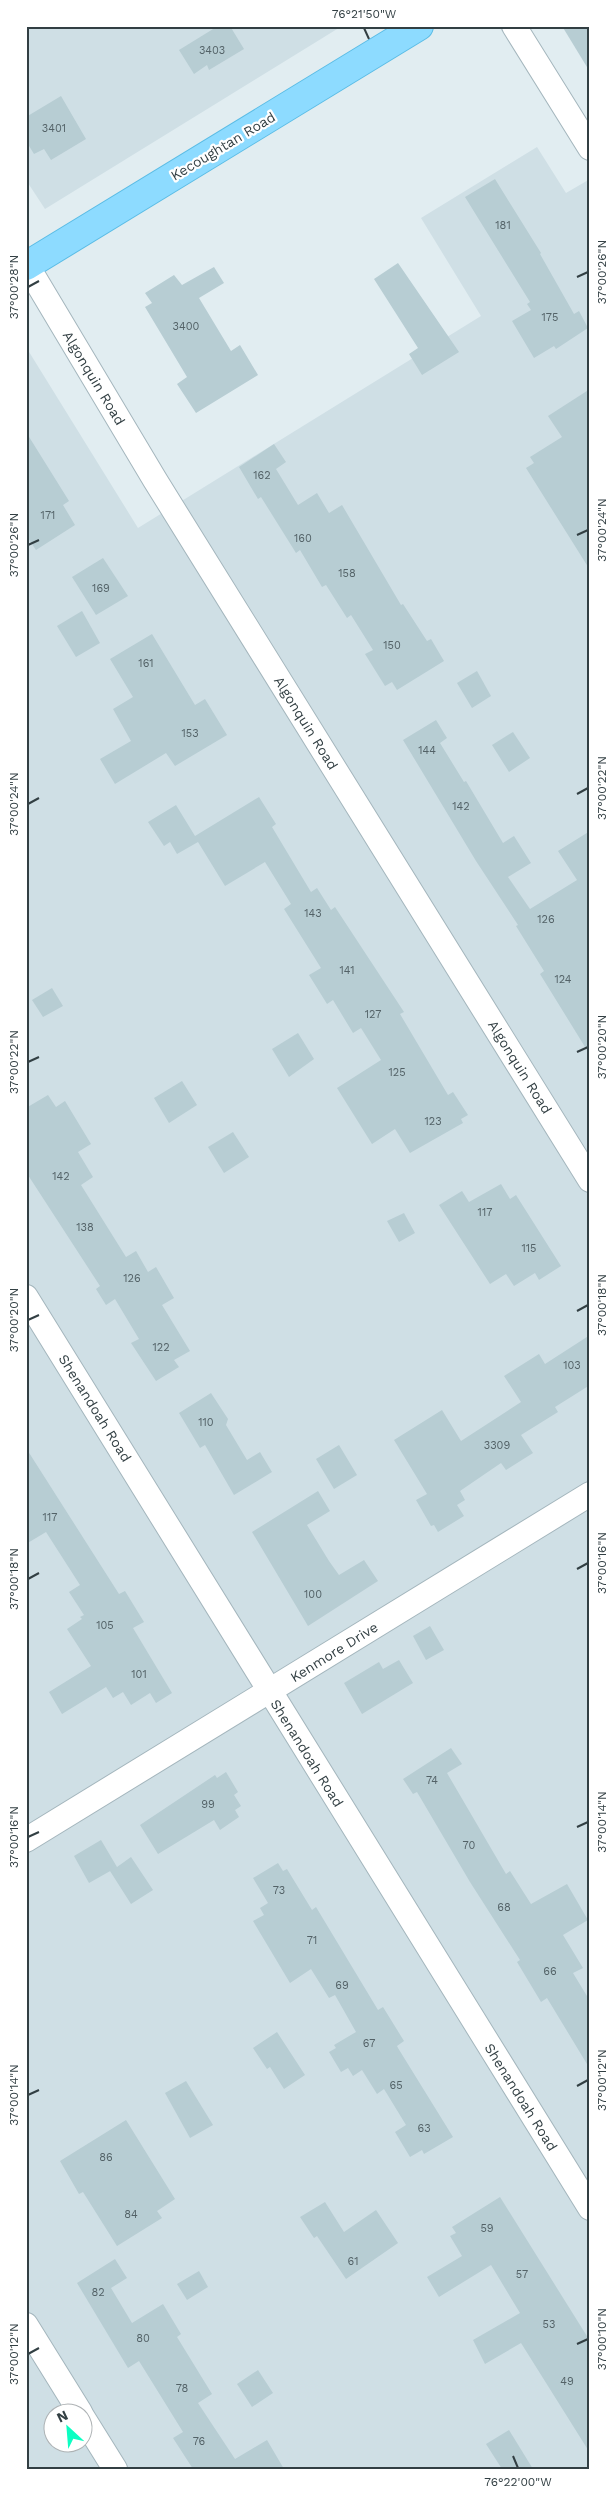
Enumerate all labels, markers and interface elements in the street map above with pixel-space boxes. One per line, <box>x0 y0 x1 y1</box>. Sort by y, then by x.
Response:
text: 76°21'50"W <box>332 7 397 21</box>
house number: 3403 <box>199 44 225 57</box>
street label: Kecoughtan Road <box>168 109 278 183</box>
house number: 3401 <box>42 122 66 135</box>
house number: 181 <box>495 219 511 232</box>
text: 37°00'26"N <box>595 240 609 304</box>
text: 37°00'28"N <box>7 255 21 319</box>
house number: 175 <box>542 311 558 324</box>
house number: 3400 <box>173 320 200 333</box>
street label: Algonquin Road <box>60 328 128 428</box>
house number: 162 <box>253 469 271 482</box>
text: 37°00'24"N <box>595 498 609 562</box>
house number: 171 <box>41 509 55 522</box>
text: 37°00'26"N <box>7 513 21 577</box>
house number: 160 <box>294 532 312 545</box>
house number: 158 <box>338 567 356 580</box>
house number: 169 <box>92 582 110 595</box>
house number: 150 <box>383 639 401 652</box>
house number: 161 <box>138 657 154 670</box>
street label: Algonquin Road <box>271 673 341 773</box>
house number: 153 <box>181 727 199 740</box>
house number: 144 <box>418 744 436 757</box>
text: 37°00'22"N <box>595 756 609 820</box>
text: 37°00'24"N <box>7 772 21 836</box>
house number: 142 <box>452 800 470 813</box>
house number: 143 <box>304 907 322 920</box>
house number: 126 <box>537 913 555 926</box>
house number: 141 <box>339 964 355 977</box>
house number: 124 <box>554 973 572 986</box>
house number: 127 <box>365 1008 381 1021</box>
text: 37°00'20"N <box>595 1015 609 1079</box>
street label: Algonquin Road <box>485 1017 555 1117</box>
text: 37°00'22"N <box>7 1030 21 1094</box>
house number: 125 <box>388 1066 406 1079</box>
house number: 123 <box>424 1115 442 1128</box>
house number: 142 <box>52 1170 70 1183</box>
house number: 117 <box>478 1206 492 1219</box>
house number: 138 <box>76 1221 94 1234</box>
house number: 115 <box>522 1242 536 1255</box>
house number: 126 <box>123 1272 141 1285</box>
text: 37°00'18"N <box>595 1274 609 1336</box>
text: 37°00'20"N <box>7 1288 21 1352</box>
house number: 122 <box>152 1341 170 1354</box>
street label: Shenandoah Road <box>55 1351 135 1465</box>
house number: 103 <box>563 1359 581 1372</box>
house number: 110 <box>198 1416 214 1429</box>
house number: 3309 <box>484 1439 510 1452</box>
house number: 117 <box>43 1511 57 1524</box>
text: 37°00'16"N <box>595 1532 609 1594</box>
text: 37°00'18"N <box>7 1548 21 1610</box>
house number: 100 <box>304 1588 322 1601</box>
house number: 105 <box>96 1619 114 1632</box>
street label: Kenmore Drive <box>287 1619 381 1685</box>
house number: 101 <box>131 1668 147 1681</box>
street label: Shenandoah Road <box>267 1696 347 1810</box>
house number: 74 <box>426 1774 438 1787</box>
text: 37°00'14"N <box>595 1791 609 1853</box>
house number: 99 <box>201 1798 215 1811</box>
text: 37°00'16"N <box>7 1806 21 1868</box>
house number: 70 <box>463 1839 476 1852</box>
house number: 73 <box>273 1884 285 1897</box>
house number: 68 <box>497 1901 511 1914</box>
house number: 71 <box>307 1934 317 1947</box>
house number: 66 <box>543 1965 557 1978</box>
house number: 69 <box>335 1979 349 1992</box>
house number: 67 <box>363 2037 375 2050</box>
street label: Shenandoah Road <box>481 2040 561 2154</box>
text: 37°00'12"N <box>595 2049 609 2111</box>
text: 37°00'14"N <box>7 2064 21 2126</box>
house number: 65 <box>389 2079 403 2092</box>
house number: 63 <box>417 2122 431 2135</box>
house number: 86 <box>99 2151 113 2164</box>
house number: 84 <box>124 2208 138 2221</box>
house number: 59 <box>480 2222 494 2235</box>
house number: 61 <box>348 2255 358 2268</box>
house number: 57 <box>516 2268 528 2281</box>
house number: 82 <box>91 2286 105 2299</box>
text: 37°00'10"N <box>595 2308 609 2370</box>
house number: 53 <box>543 2318 555 2331</box>
text: 37°00'12"N <box>7 2323 21 2385</box>
house number: 80 <box>136 2332 150 2345</box>
house number: 49 <box>560 2375 574 2388</box>
house number: 78 <box>176 2382 189 2395</box>
north arrow <box>42 2402 92 2452</box>
text: N <box>54 2407 70 2426</box>
house number: 76 <box>193 2435 206 2448</box>
text: 76°22'00"W <box>484 2475 552 2489</box>

